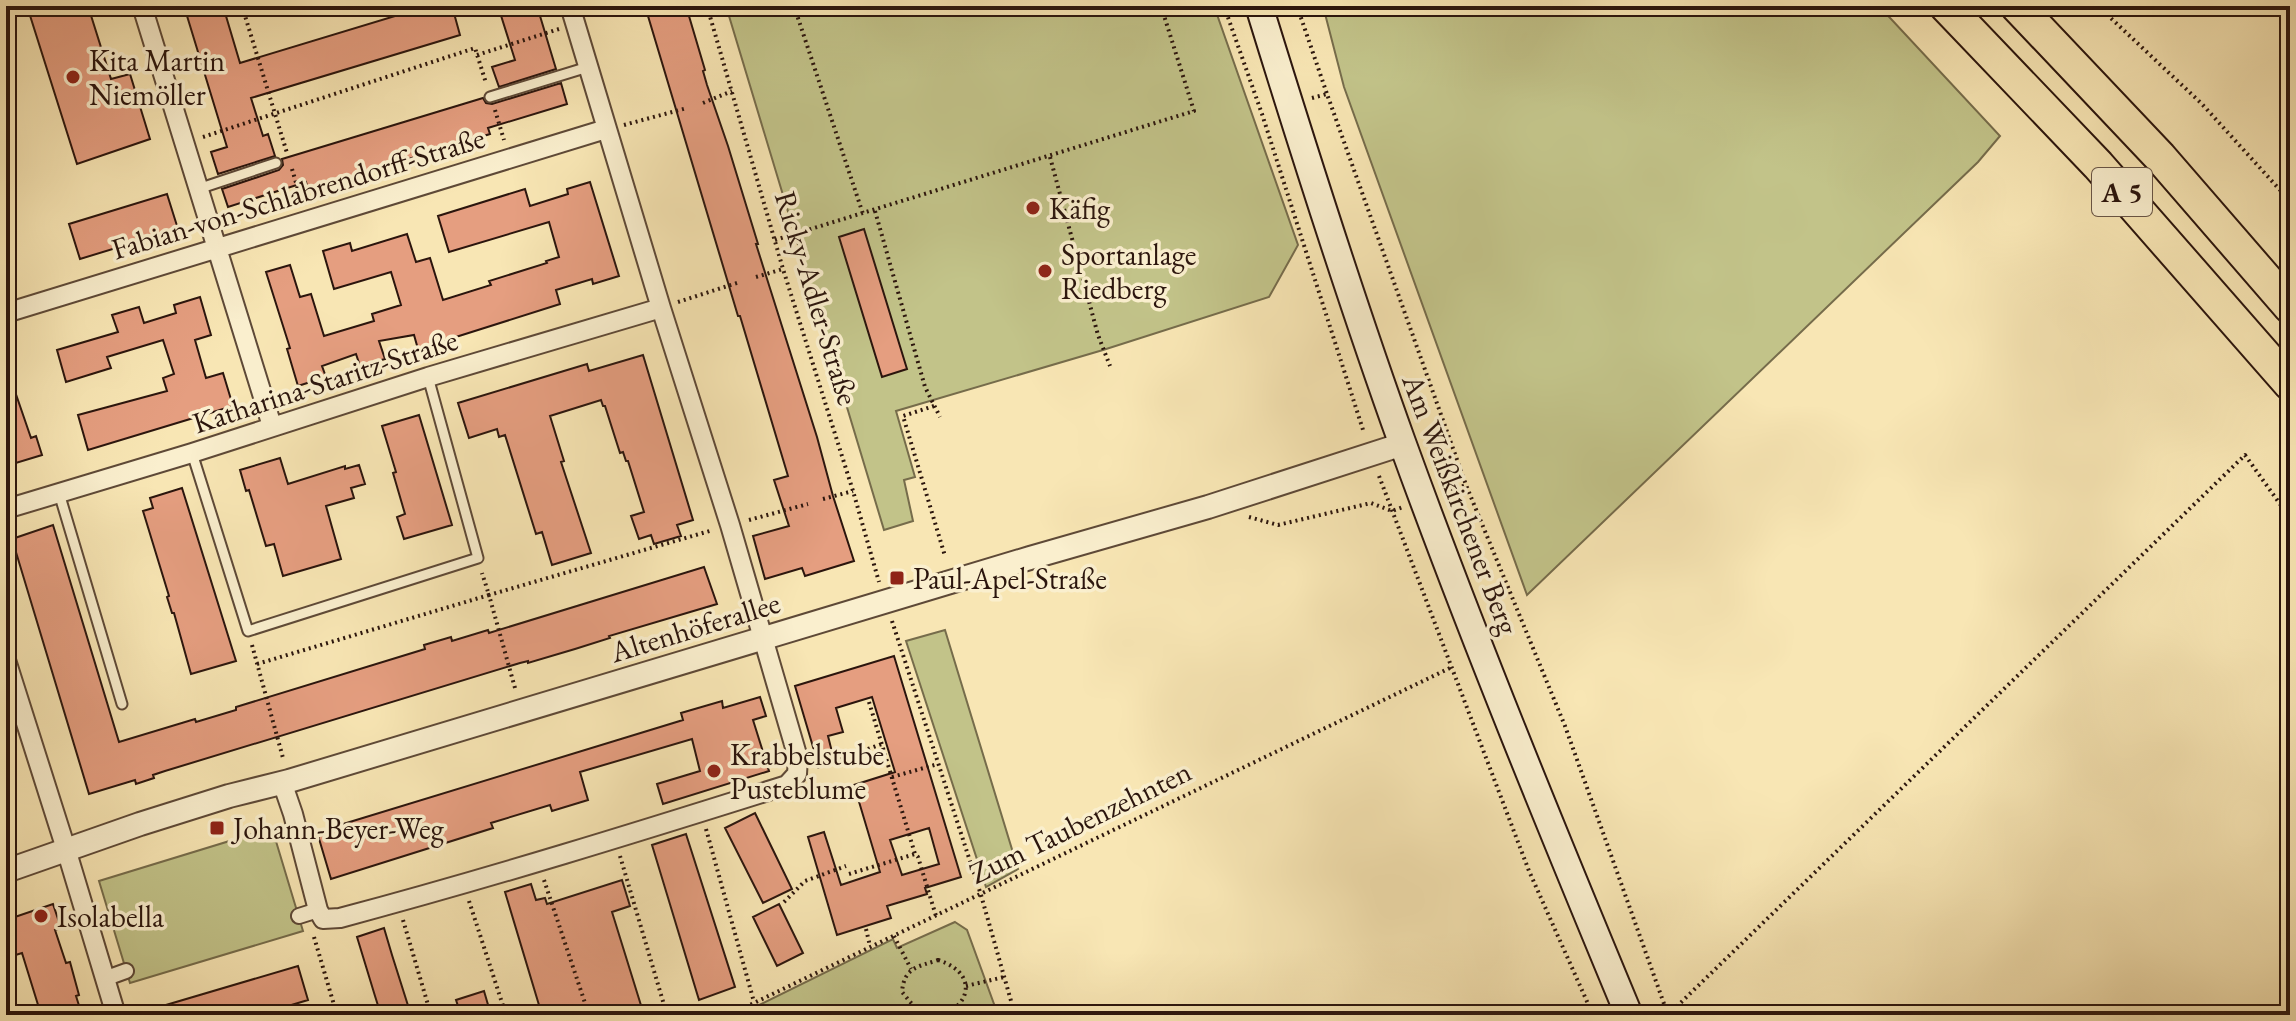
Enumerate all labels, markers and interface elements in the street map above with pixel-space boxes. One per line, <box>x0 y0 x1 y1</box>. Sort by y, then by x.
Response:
place label: Kita Martin Niemöller <box>89 41 225 114</box>
marker: Kita Martin Niemöller <box>64 68 82 86</box>
street label: Fabian-von-Schlabrendorff-Straße <box>107 118 489 268</box>
road number: A 5 <box>2092 168 2152 216</box>
street label: Ricky-Adler-Straße <box>766 186 868 410</box>
place label: Käfig <box>1049 189 1111 228</box>
marker: Käfig <box>1024 199 1042 217</box>
place label: Sportanlage Riedberg <box>1061 235 1197 308</box>
marker: Sportanlage Riedberg <box>1036 262 1054 280</box>
street label: Katharina-Staritz-Straße <box>187 320 463 442</box>
street label: Am Weißkirchener Berg <box>1393 367 1529 640</box>
place label: Paul-Apel-Straße <box>913 559 1107 598</box>
marker: Paul-Apel-Straße <box>888 569 906 587</box>
street label: Altenhöferallee <box>605 583 784 672</box>
place label: Krabbelstube Pusteblume <box>730 735 884 808</box>
street label: Zum Taubenzehnten <box>963 751 1198 893</box>
marker: Krabbelstube Pusteblume <box>705 762 723 780</box>
place label: Johann-Beyer-Weg <box>230 809 445 848</box>
marker: Johann-Beyer-Weg <box>208 819 226 837</box>
place label: Isolabella <box>57 897 164 936</box>
marker: Isolabella <box>32 907 50 925</box>

